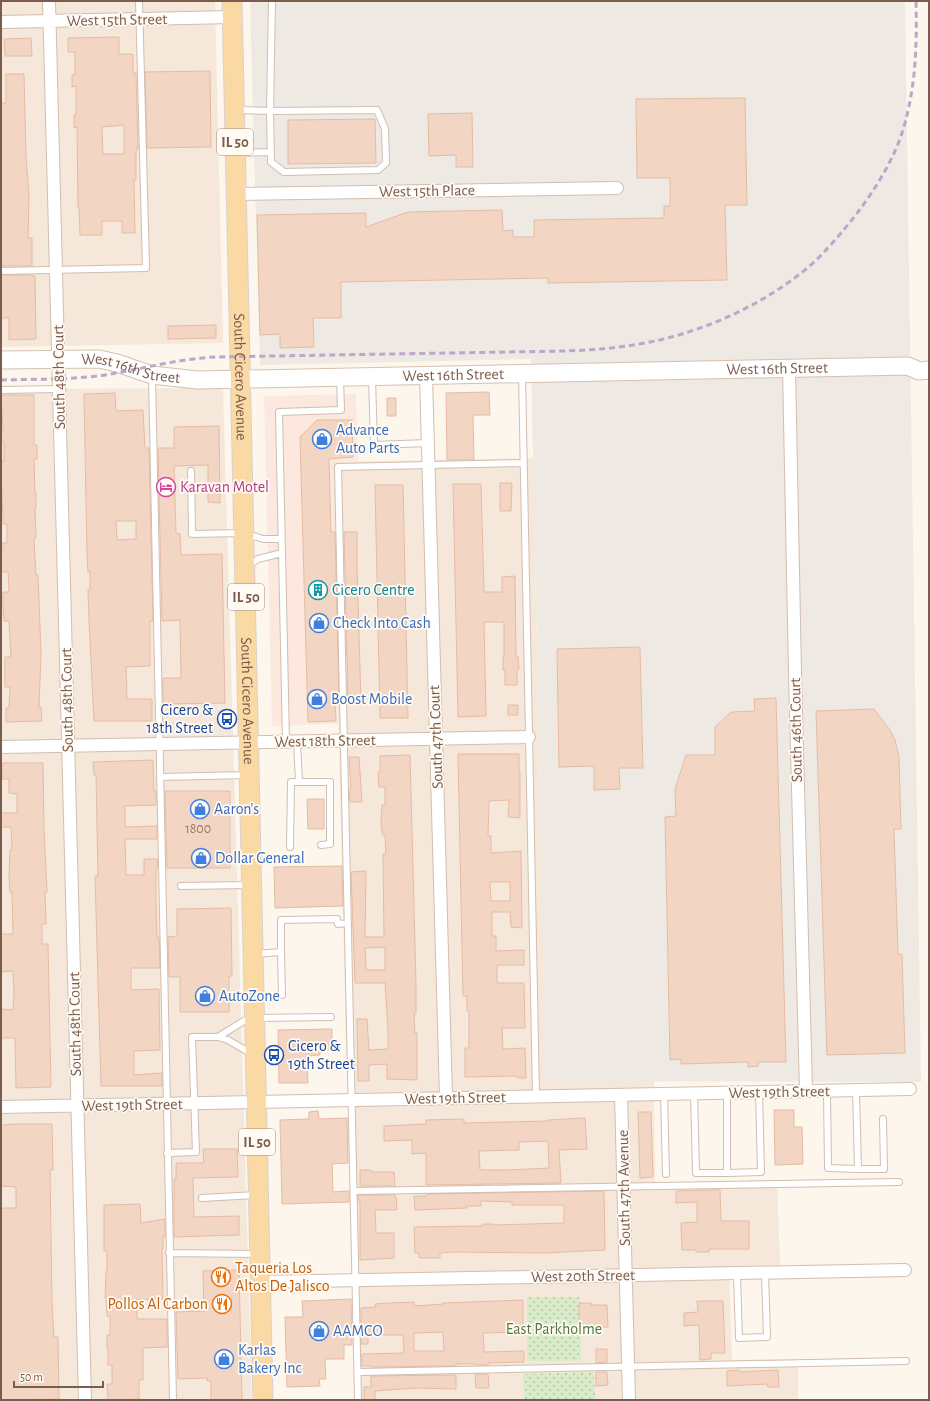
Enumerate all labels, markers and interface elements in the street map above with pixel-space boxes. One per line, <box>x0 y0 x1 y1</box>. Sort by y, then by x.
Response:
street label: West 15th Street <box>67 11 167 29</box>
road number: IL 50 <box>217 129 253 155</box>
street label: West 15th Place <box>379 182 475 200</box>
street label: South Cicero Avenue <box>231 313 250 441</box>
street label: South 48th Court <box>50 324 68 430</box>
street label: West 16th Street <box>81 351 181 386</box>
street label: West 16th Street <box>726 360 828 378</box>
street label: West 16th Street <box>402 366 504 384</box>
place label: Advance Auto Parts <box>336 422 400 456</box>
shop icon: Advance Auto Parts <box>311 428 333 450</box>
hotel icon: Karavan Motel <box>155 476 177 498</box>
place label: Karavan Motel <box>180 479 269 495</box>
building icon: Cicero Centre <box>307 579 329 601</box>
place label: Cicero Centre <box>332 582 415 598</box>
road number: IL 50 <box>228 584 264 610</box>
shop icon: Check Into Cash <box>308 612 330 634</box>
place label: Check Into Cash <box>333 615 431 631</box>
street label: South Cicero Avenue <box>238 637 257 765</box>
street label: South 48th Court <box>58 647 76 753</box>
street label: South 46th Court <box>787 678 805 782</box>
street label: South 47th Court <box>426 685 446 789</box>
shop icon: Boost Mobile <box>306 688 328 710</box>
place label: Boost Mobile <box>331 691 412 707</box>
place label: Cicero & 18th Street <box>146 702 213 736</box>
bus stop icon: Cicero & 18th Street <box>216 708 238 730</box>
street label: West 18th Street <box>274 732 376 750</box>
shop icon: Aaron's <box>189 798 211 820</box>
place label: Aaron's <box>214 801 259 817</box>
house number: 1800 <box>185 822 211 836</box>
shop icon: Dollar General <box>190 847 212 869</box>
place label: Dollar General <box>215 850 305 866</box>
street label: South 48th Court <box>66 971 84 1077</box>
shop icon: AutoZone <box>194 985 216 1007</box>
place label: AutoZone <box>219 988 280 1004</box>
place label: Cicero & 19th Street <box>288 1038 355 1072</box>
bus stop icon: Cicero & 19th Street <box>263 1044 285 1066</box>
street label: West 19th Street <box>728 1083 830 1101</box>
street label: West 19th Street <box>404 1089 506 1107</box>
street label: West 19th Street <box>81 1096 183 1114</box>
road number: IL 50 <box>239 1129 275 1155</box>
street label: South 47th Avenue <box>615 1130 633 1246</box>
place label: Taqueria Los Altos De Jalisco <box>235 1260 330 1294</box>
restaurant icon: Taqueria Los Altos De Jalisco <box>210 1266 232 1288</box>
street label: West 20th Street <box>531 1267 635 1285</box>
restaurant icon: Pollos Al Carbon <box>211 1293 233 1315</box>
place label: Pollos Al Carbon <box>107 1296 208 1312</box>
shop icon: AAMCO <box>308 1320 330 1342</box>
park label: East Parkholme <box>506 1321 602 1337</box>
place label: AAMCO <box>333 1323 383 1339</box>
place label: Karlas Bakery Inc <box>238 1342 302 1377</box>
shop icon: Karlas Bakery Inc <box>213 1348 235 1370</box>
scale bar <box>14 1363 103 1389</box>
text: 50 m <box>20 1371 43 1383</box>

